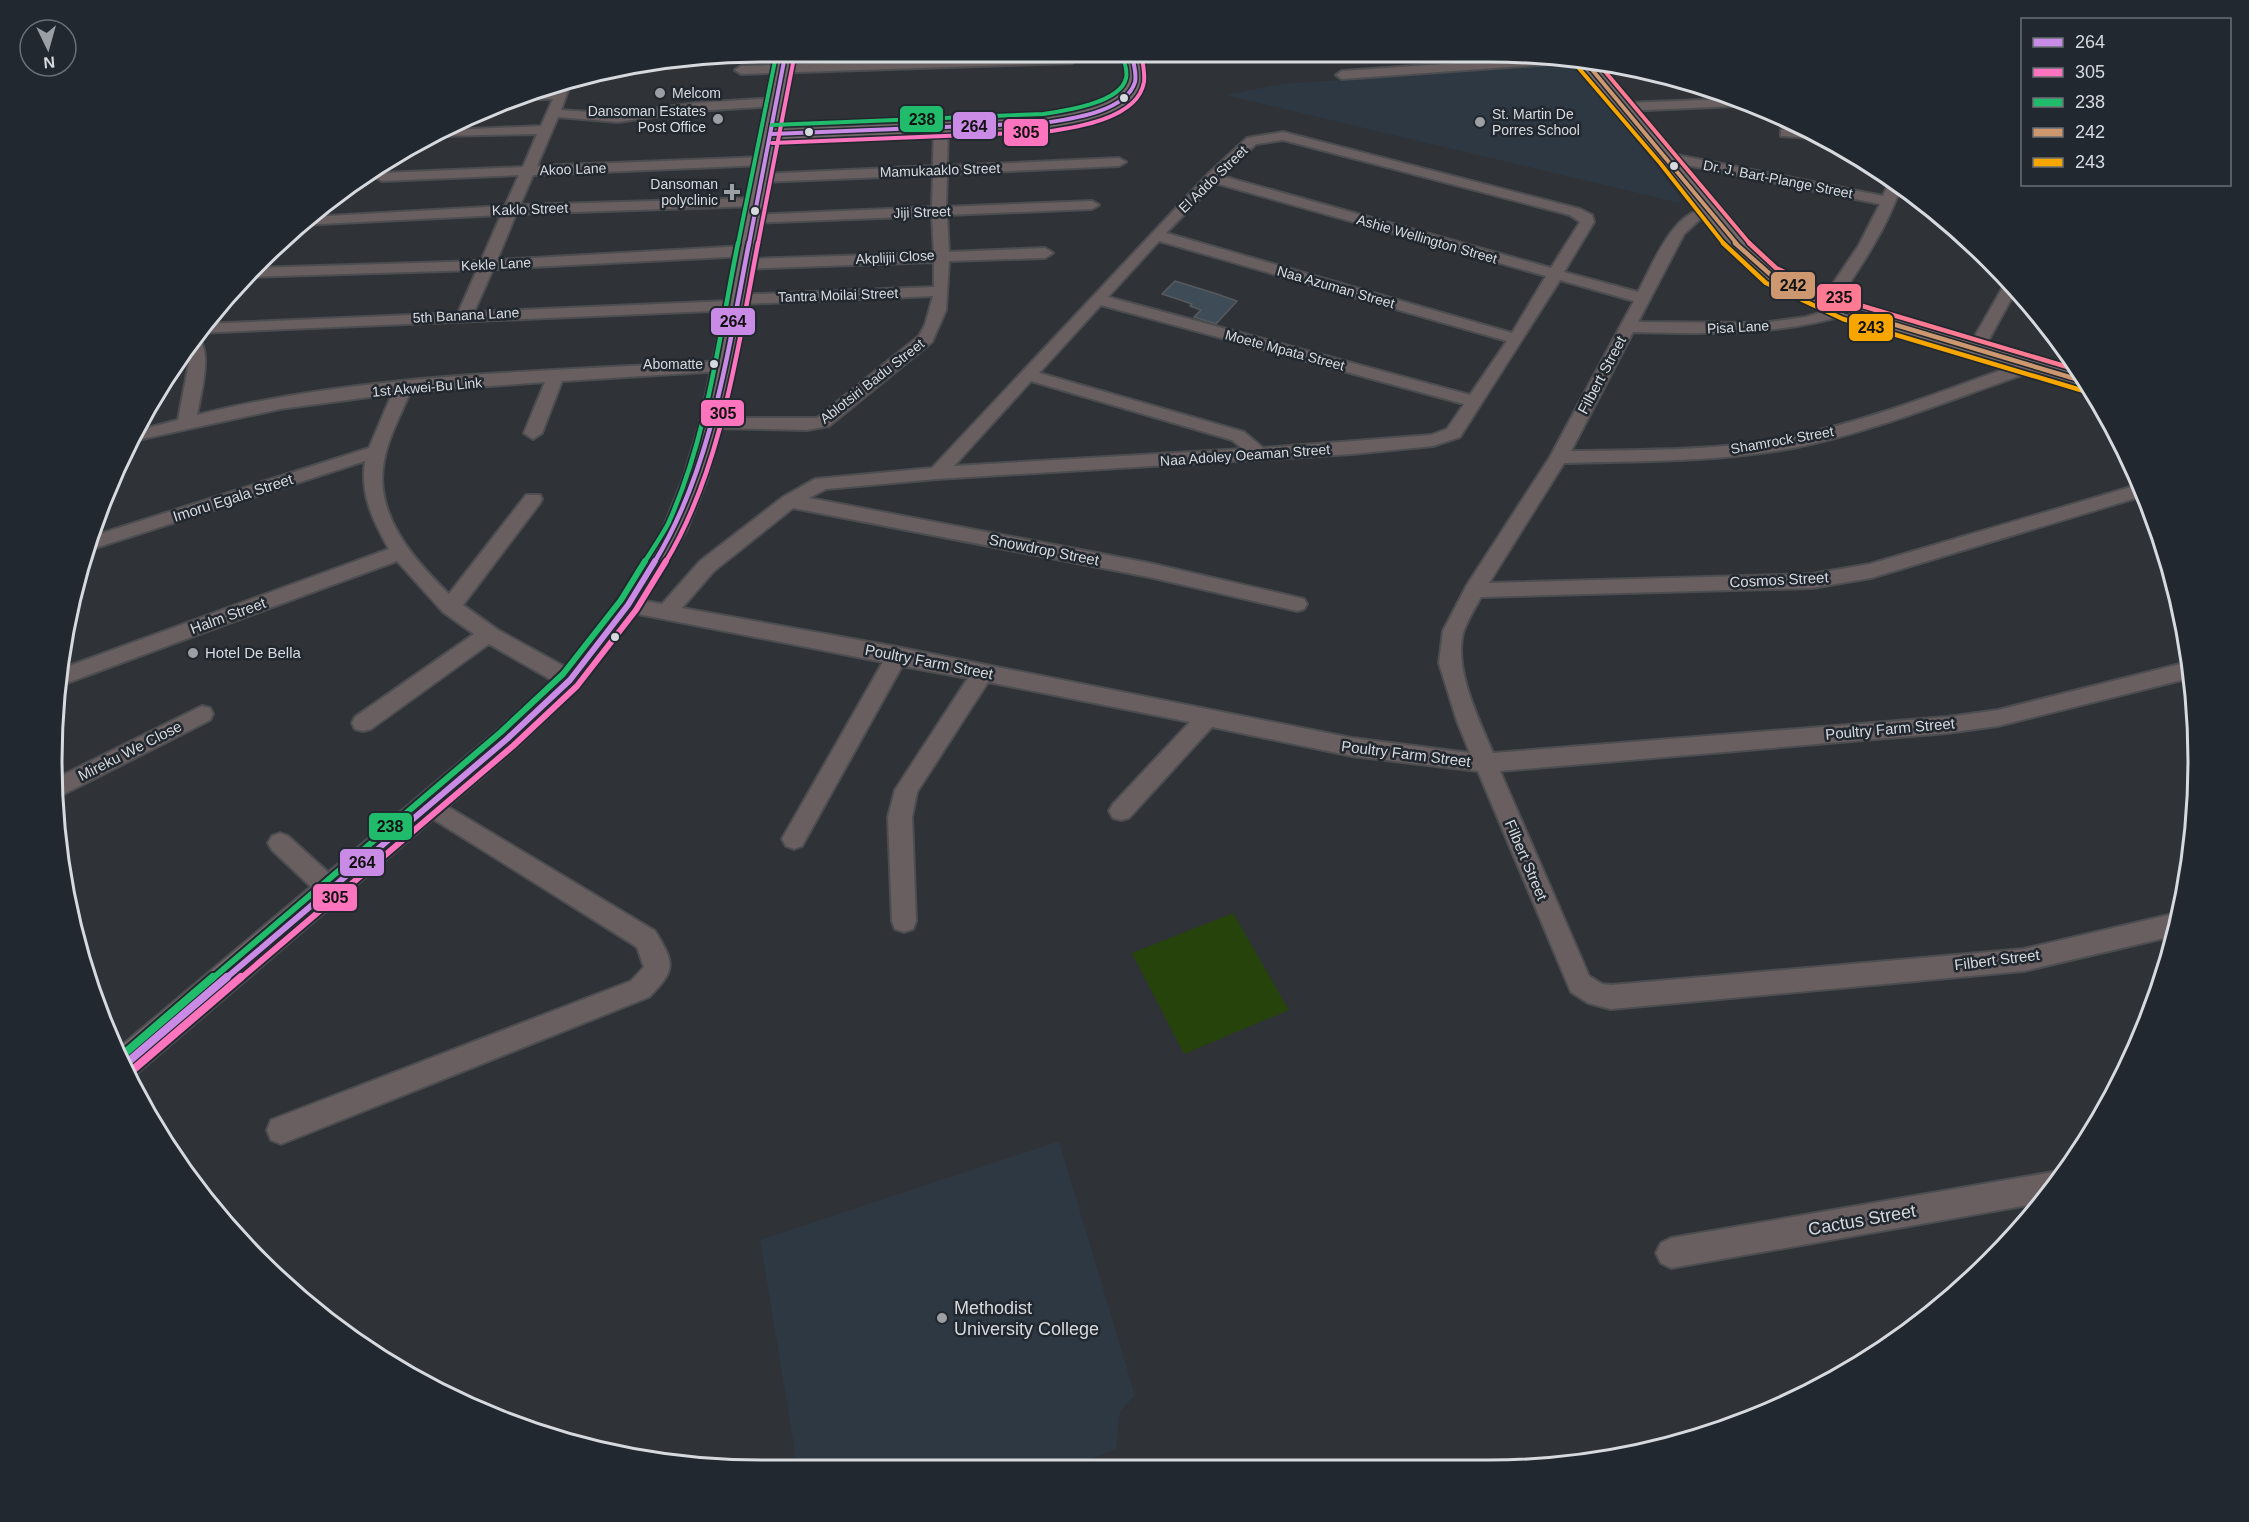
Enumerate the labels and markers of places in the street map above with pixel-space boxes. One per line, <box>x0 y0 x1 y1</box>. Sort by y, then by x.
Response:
place label: Melcom <box>672 85 721 101</box>
marker: Melcom <box>653 86 667 100</box>
unlabelled marker <box>1118 92 1130 104</box>
place label: Dansoman Estates Post Office <box>588 103 706 135</box>
place label: St. Martin De Porres School <box>1492 106 1580 138</box>
marker: Dansoman Estates Post Office <box>711 112 725 126</box>
marker: St. Martin De Porres School <box>1473 115 1487 129</box>
unlabelled marker <box>803 126 815 138</box>
unlabelled marker <box>1668 160 1680 172</box>
place label: Dansoman polyclinic <box>650 176 718 208</box>
marker: Dansoman polyclinic <box>723 183 741 201</box>
unlabelled marker <box>749 205 761 217</box>
place label: Abomatte <box>643 356 703 372</box>
marker: Abomatte <box>708 358 720 370</box>
unlabelled marker <box>609 631 621 643</box>
place label: Hotel De Bella <box>205 644 302 661</box>
marker: Hotel De Bella <box>186 646 200 660</box>
place label: Methodist University College <box>954 1298 1099 1339</box>
marker: Methodist University College <box>935 1311 949 1325</box>

